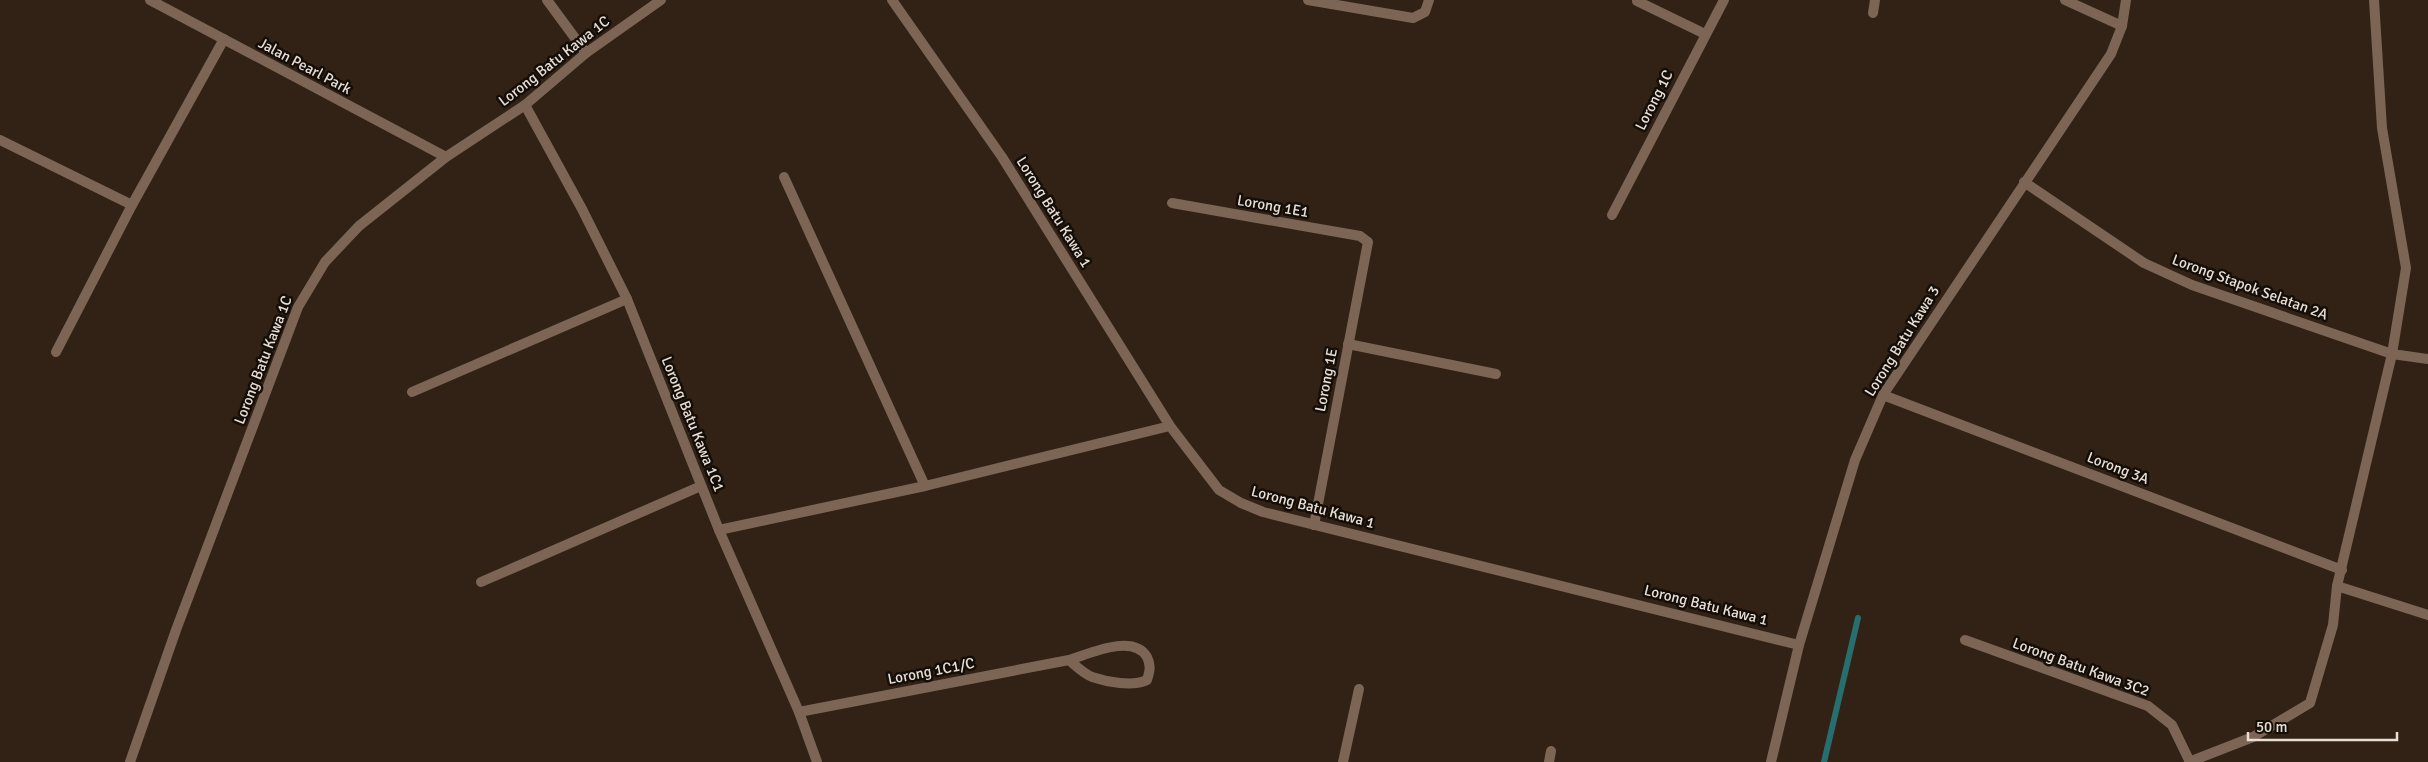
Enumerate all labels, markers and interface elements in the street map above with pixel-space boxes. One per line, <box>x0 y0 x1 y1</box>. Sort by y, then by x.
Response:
street label: Lorong Batu Kawa 1C <box>495 12 613 110</box>
street label: Jalan Pearl Park <box>255 34 355 98</box>
street label: Lorong 1C <box>1631 67 1677 133</box>
street label: Lorong Batu Kawa 1 <box>1013 153 1095 271</box>
street label: Lorong 1E1 <box>1236 191 1310 221</box>
street label: Lorong Stapok Selatan 2A <box>2170 250 2330 324</box>
street label: Lorong Batu Kawa 3 <box>1861 282 1943 400</box>
street label: Lorong Batu Kawa 1C <box>230 293 296 427</box>
street label: Lorong 1E <box>1311 347 1341 413</box>
street label: Lorong Batu Kawa 1C1 <box>658 354 728 494</box>
street label: Lorong 3A <box>2084 448 2152 488</box>
street label: Lorong Batu Kawa 1 <box>1249 482 1377 532</box>
street label: Lorong Batu Kawa 1 <box>1642 581 1770 629</box>
street label: Lorong Batu Kawa 3C2 <box>2010 634 2152 700</box>
street label: Lorong 1C1/C <box>886 654 976 688</box>
scale bar <box>2248 710 2397 742</box>
text: 50 m <box>2256 718 2287 736</box>

